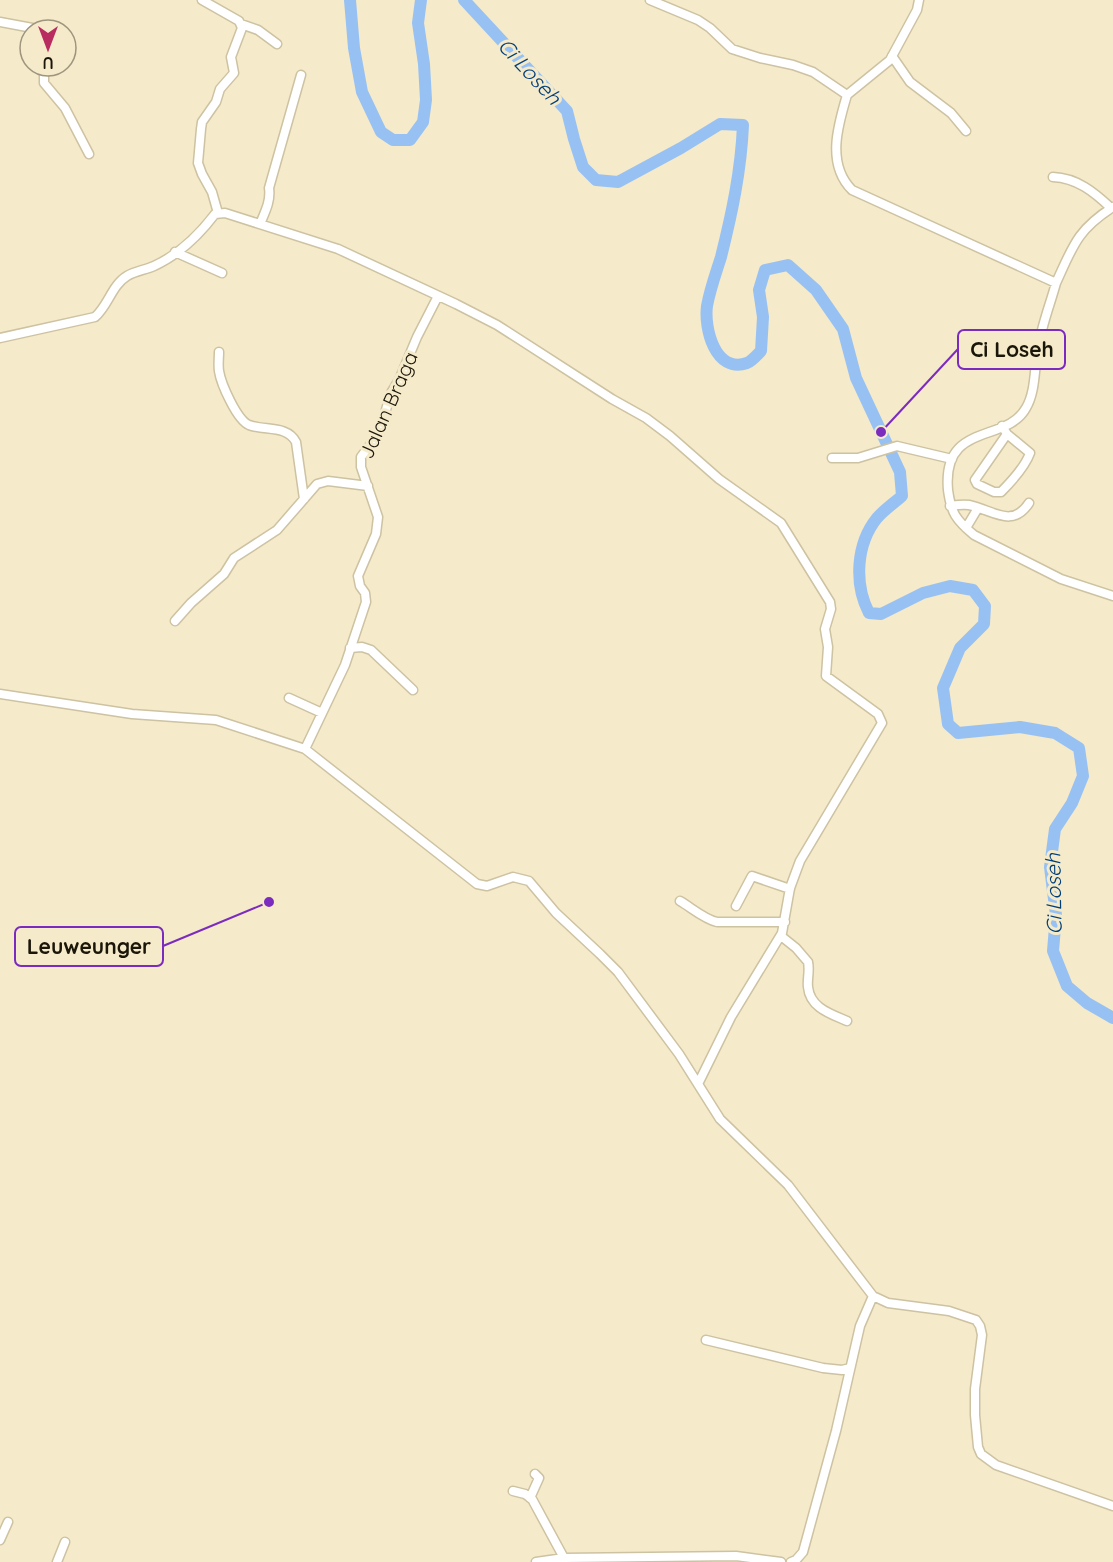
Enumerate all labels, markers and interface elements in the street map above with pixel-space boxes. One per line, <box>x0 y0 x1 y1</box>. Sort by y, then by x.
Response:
north arrow <box>18 18 78 78</box>
water label: Ci Loseh <box>493 32 568 110</box>
text: U <box>42 53 54 73</box>
callout: Ci Loseh <box>958 330 1065 369</box>
text: Ci Loseh <box>970 336 1054 362</box>
street label: Jalan Braga <box>353 348 423 462</box>
water label: Ci Loseh <box>1039 852 1067 935</box>
callout: Leuweunger <box>15 927 163 966</box>
text: Leuweunger <box>27 933 151 959</box>

